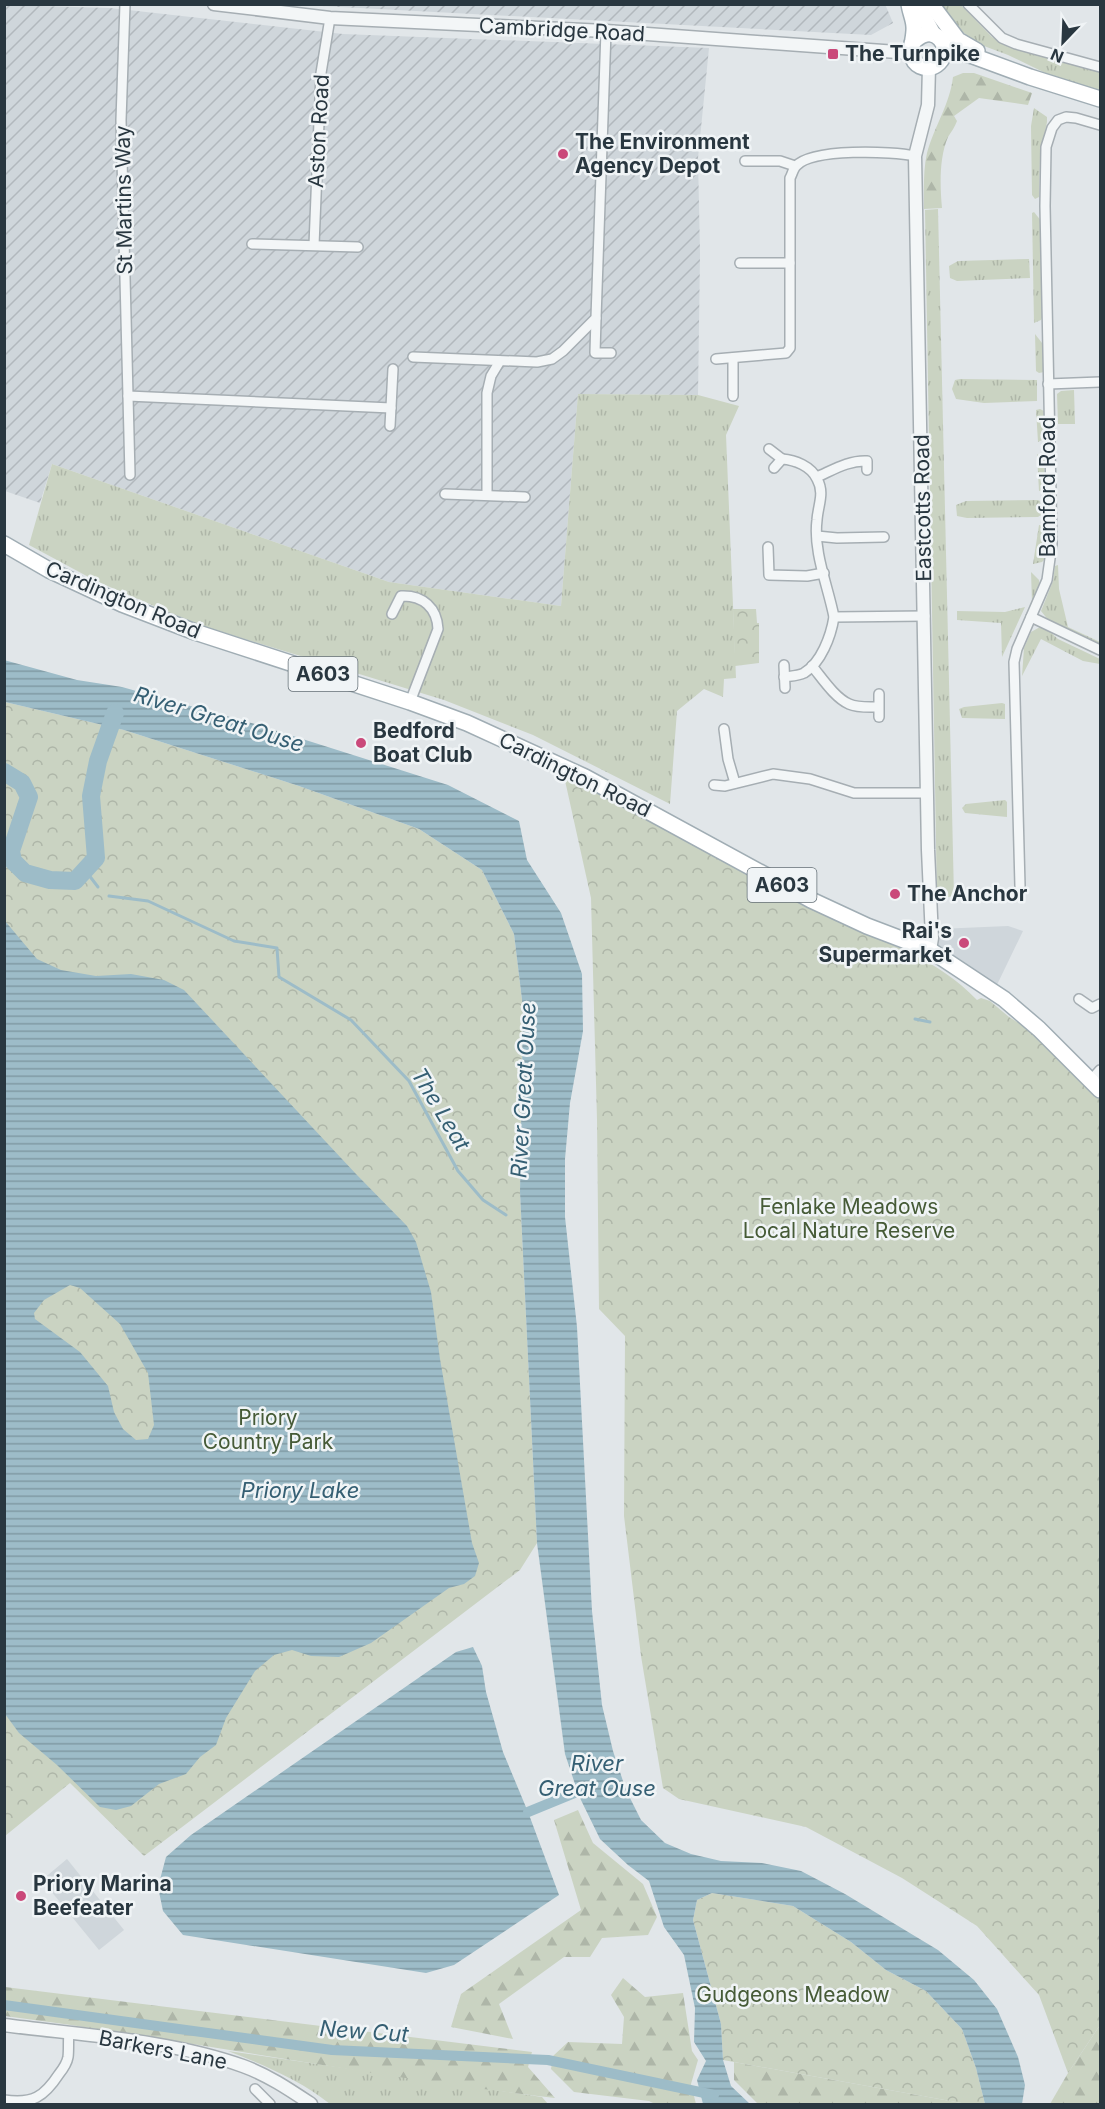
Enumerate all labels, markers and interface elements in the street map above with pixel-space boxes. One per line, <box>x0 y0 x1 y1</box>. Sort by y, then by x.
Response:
north arrow <box>1033 12 1093 72</box>
street label: Cambridge Road <box>478 13 646 46</box>
place label: The Turnpike <box>845 41 980 66</box>
text: N <box>1048 44 1067 67</box>
marker: The Turnpike <box>826 47 840 61</box>
street label: Aston Road <box>303 73 334 188</box>
street label: St Martins Way <box>110 125 137 275</box>
place label: The Environment Agency Depot <box>575 129 750 178</box>
marker: The Environment Agency Depot <box>556 147 570 161</box>
street label: Bamford Road <box>1035 417 1060 557</box>
street label: Eastcotts Road <box>909 434 936 582</box>
street label: Cardington Road <box>42 556 205 644</box>
road number: A603 <box>288 657 358 691</box>
water label: River Great Ouse <box>131 681 307 757</box>
place label: Bedford Boat Club <box>373 718 472 767</box>
street label: Cardington Road <box>495 727 655 822</box>
marker: Bedford Boat Club <box>354 736 368 750</box>
road number: A603 <box>748 868 816 902</box>
place label: The Anchor <box>907 881 1028 906</box>
marker: The Anchor <box>888 887 902 901</box>
place label: Rai's Supermarket <box>819 918 952 967</box>
marker: Rai's Supermarket <box>957 936 971 950</box>
water label: River Great Ouse <box>505 1001 541 1179</box>
water label: The Leat <box>406 1063 476 1156</box>
park label: Fenlake Meadows Local Nature Reserve <box>743 1194 955 1243</box>
park label: Priory Country Park <box>203 1405 334 1454</box>
water label: Priory Lake <box>241 1477 359 1503</box>
water label: River Great Ouse <box>538 1750 656 1801</box>
place label: Priory Marina Beefeater <box>33 1871 172 1920</box>
marker: Priory Marina Beefeater <box>14 1889 28 1903</box>
park label: Gudgeons Meadow <box>696 1982 890 2007</box>
water label: New Cut <box>319 2015 410 2047</box>
street label: Barkers Lane <box>97 2025 229 2074</box>

